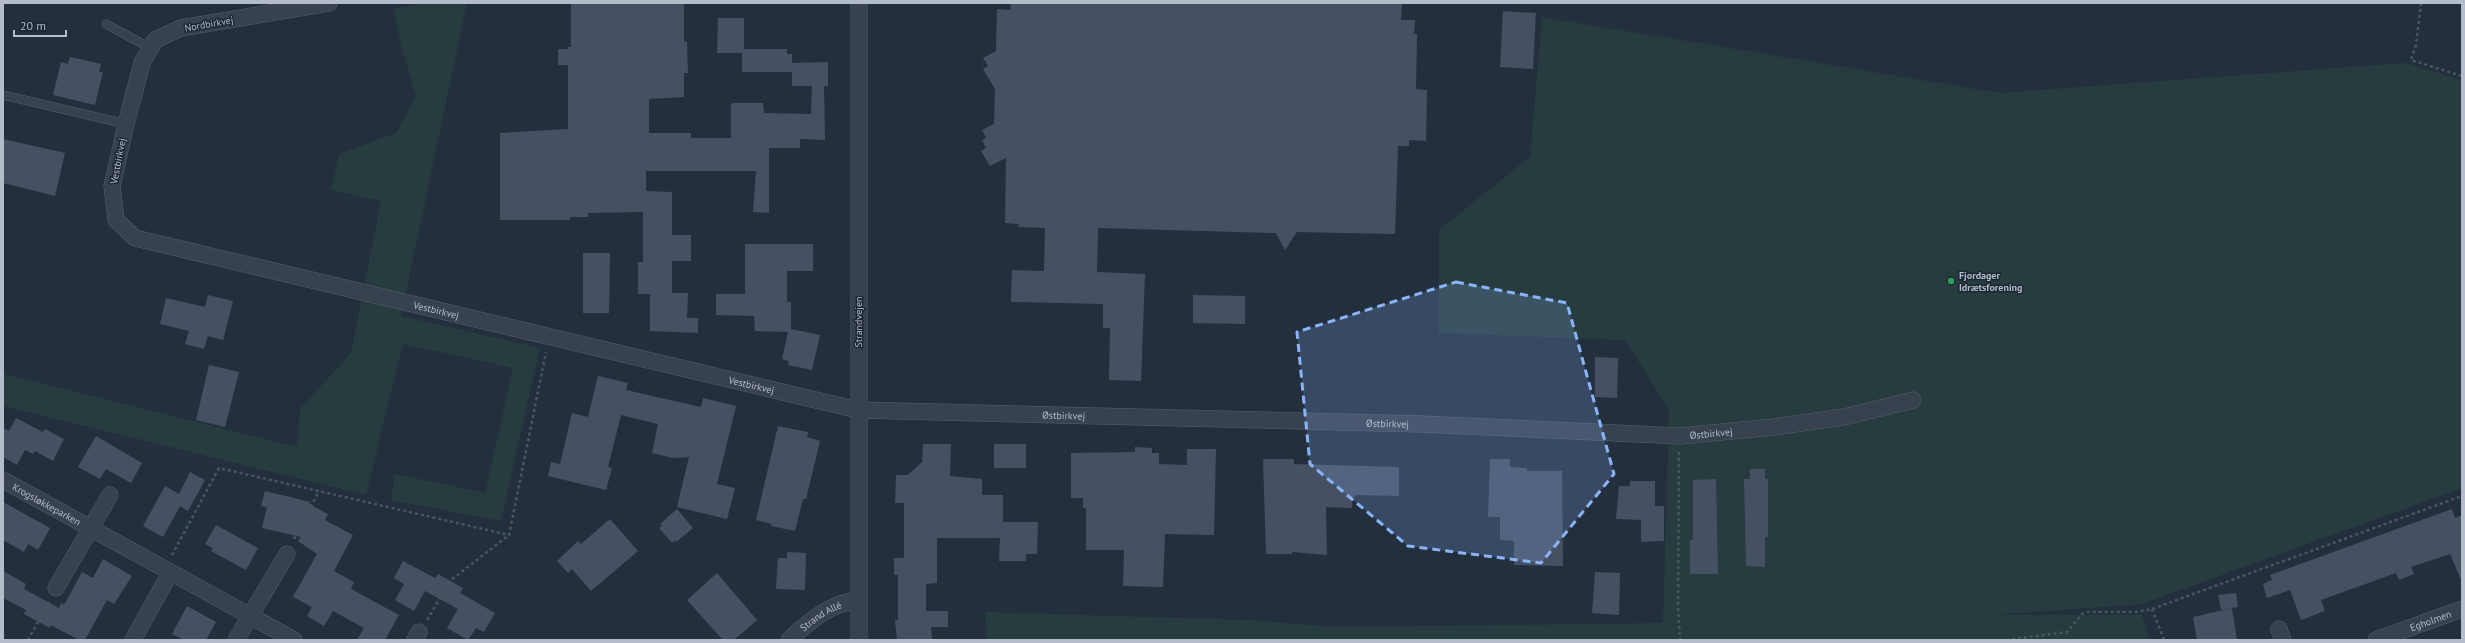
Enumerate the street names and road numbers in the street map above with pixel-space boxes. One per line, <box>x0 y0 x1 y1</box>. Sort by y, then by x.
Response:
street label: Nordbirkvej <box>183 13 235 35</box>
street label: Vestbirkvej <box>107 137 129 186</box>
street label: Strandvejen <box>852 297 865 347</box>
street label: Vestbirkvej <box>411 298 461 321</box>
street label: Vestbirkvej <box>726 373 776 396</box>
street label: Østbirkvej <box>1042 408 1085 422</box>
street label: Østbirkvej <box>1366 416 1409 430</box>
street label: Østbirkvej <box>1689 424 1733 442</box>
street label: Krogsløkkeparken <box>10 480 83 528</box>
street label: Strand Allé <box>797 598 843 634</box>
street label: Egholmen <box>2408 607 2453 634</box>

